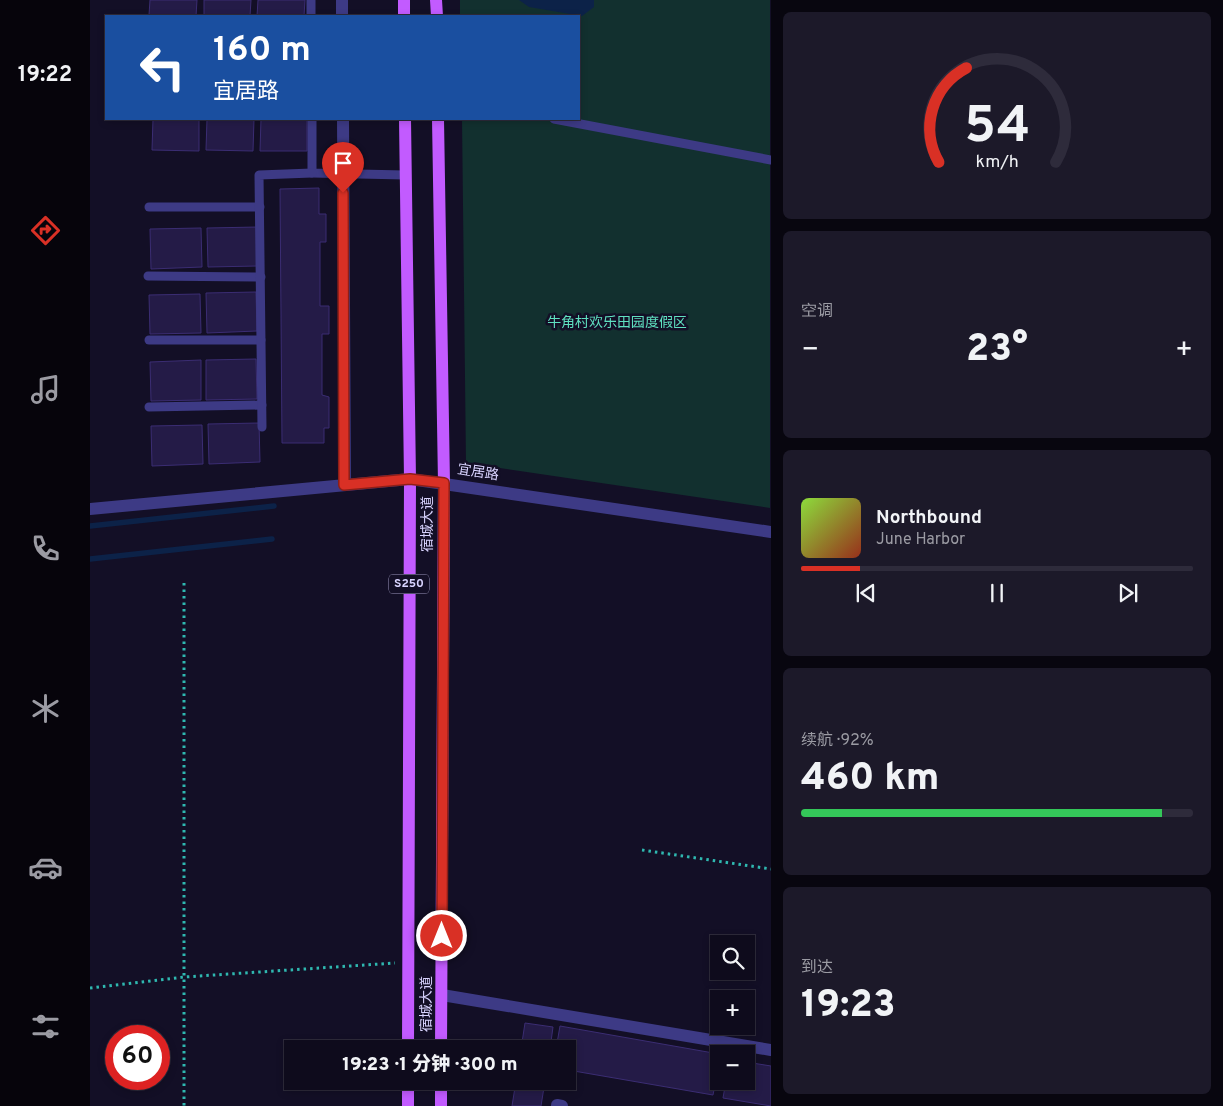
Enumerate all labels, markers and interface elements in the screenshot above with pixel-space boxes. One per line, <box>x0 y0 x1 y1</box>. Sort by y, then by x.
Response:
text: 160 m <box>213 29 311 73</box>
icon: left <box>130 35 195 100</box>
text: 19:22 <box>18 62 72 89</box>
text: 宜居路 <box>213 79 279 106</box>
text: 54 <box>964 95 1030 161</box>
pin <box>322 142 364 193</box>
icon: arrive <box>329 149 357 177</box>
text: km/h <box>975 151 1019 174</box>
icon: directions <box>28 213 63 248</box>
text: 空调 <box>801 302 833 322</box>
park label: 牛角村欢乐田园度假区 <box>547 314 687 332</box>
text: 23° <box>966 326 1028 375</box>
text: − <box>801 333 819 369</box>
text: + <box>1175 333 1193 369</box>
icon: music <box>28 372 63 407</box>
street label: 宜居路 <box>456 461 500 485</box>
street label: 宿城大道 <box>419 496 437 552</box>
text: Northbound <box>876 506 982 530</box>
text: June Harbor <box>876 530 965 550</box>
icon: phone <box>28 531 63 566</box>
road number: S250 <box>389 574 429 594</box>
icon: previous <box>852 579 880 607</box>
icon: pause <box>983 579 1011 607</box>
icon: next <box>1114 579 1142 607</box>
icon: climate <box>28 691 63 726</box>
text: 续航 · 92% <box>801 731 874 751</box>
text: 460 km <box>801 755 939 804</box>
icon: car <box>28 850 63 885</box>
position arrow <box>415 909 467 961</box>
map controls <box>710 935 755 1090</box>
button: search <box>710 935 755 980</box>
text: 到达 <box>801 958 833 978</box>
street label: 宿城大道 <box>418 976 436 1032</box>
text: 19:23 <box>801 982 896 1031</box>
button: + <box>710 990 755 1035</box>
icon: filters <box>28 1009 63 1044</box>
speed limit sign: 60 <box>105 1025 170 1090</box>
button: − <box>710 1045 755 1090</box>
text: 19:23 · 1 分钟 · 300 m <box>342 1053 518 1077</box>

